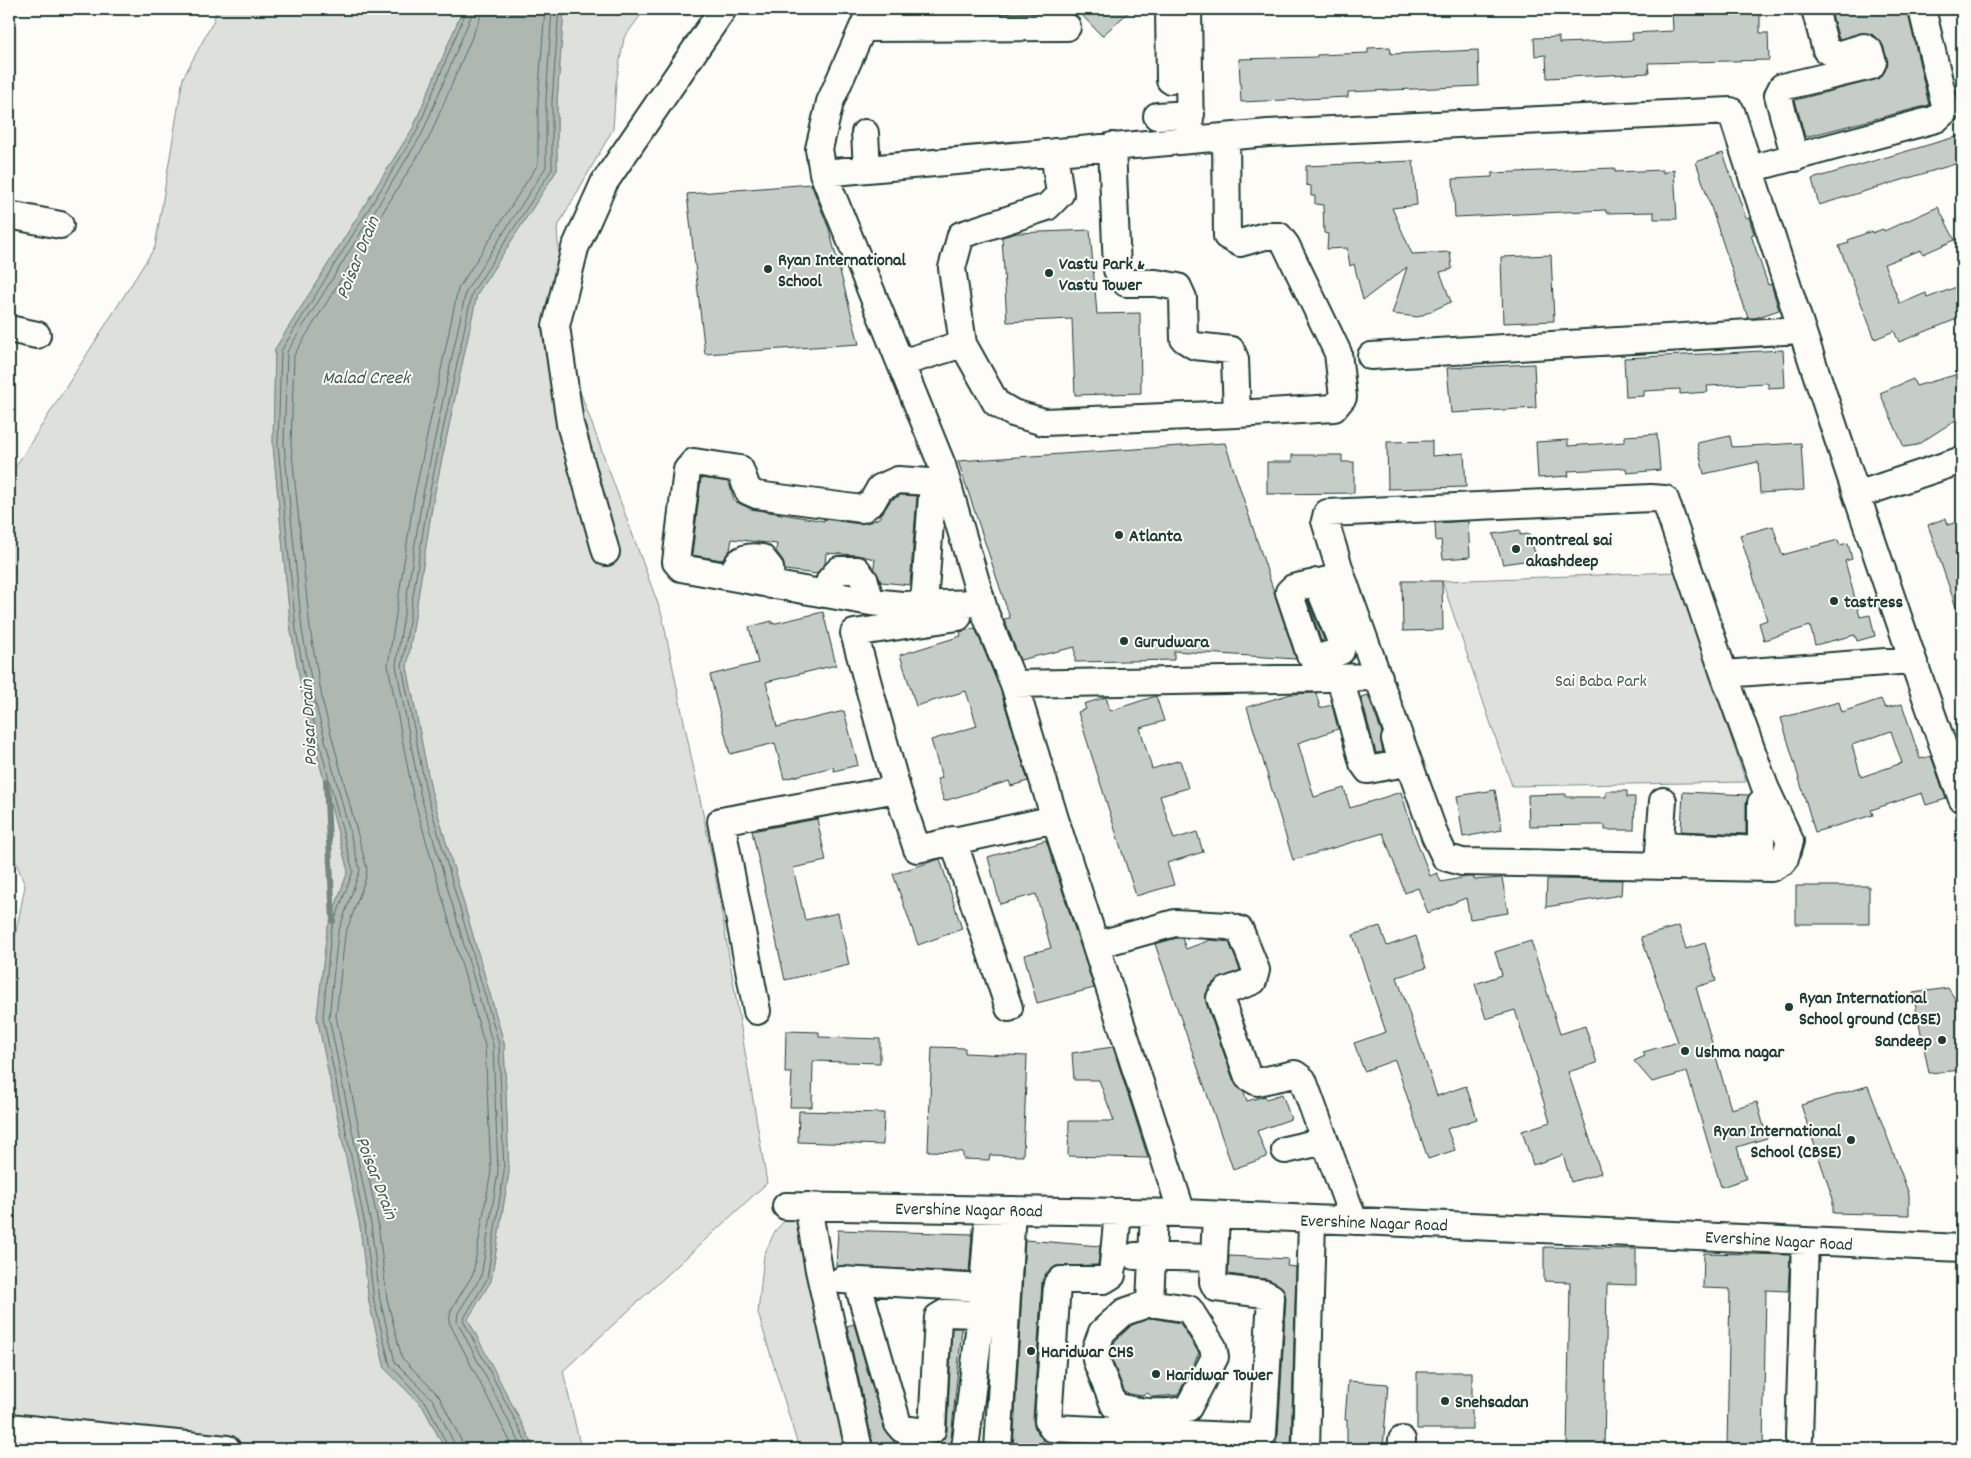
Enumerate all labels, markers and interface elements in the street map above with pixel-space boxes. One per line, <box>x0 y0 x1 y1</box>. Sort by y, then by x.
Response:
water label: Poisar Drain <box>330 212 388 304</box>
place label: Ryan International School <box>778 249 907 295</box>
place label: Vastu Park & Vastu Tower <box>1059 253 1145 299</box>
marker: Ryan International School <box>762 263 774 275</box>
marker: Vastu Park & Vastu Tower <box>1043 267 1055 279</box>
water label: Malad Creek <box>322 366 412 393</box>
place label: Atlanta <box>1129 525 1182 550</box>
marker: Atlanta <box>1113 529 1125 541</box>
place label: montreal sai akashdeep <box>1526 529 1613 575</box>
marker: montreal sai akashdeep <box>1510 543 1522 555</box>
place label: tastress <box>1844 591 1903 616</box>
marker: tastress <box>1828 595 1840 607</box>
place label: Gurudwara <box>1134 631 1209 656</box>
marker: Gurudwara <box>1118 635 1130 647</box>
park label: Sai Baba Park <box>1555 670 1647 695</box>
water label: Poisar Drain <box>295 678 326 767</box>
place label: Ryan International School ground (CBSE) <box>1799 987 1941 1033</box>
marker: Ryan International School ground (CBSE) <box>1783 1001 1795 1013</box>
place label: Sandeep <box>1875 1030 1932 1055</box>
marker: Sandeep <box>1936 1034 1948 1046</box>
place label: Ushma nagar <box>1695 1041 1785 1066</box>
marker: Ushma nagar <box>1679 1045 1691 1057</box>
place label: Ryan International School (CBSE) <box>1713 1120 1842 1166</box>
water label: Poisar Drain <box>347 1133 403 1225</box>
marker: Ryan International School (CBSE) <box>1845 1134 1857 1146</box>
street label: Evershine Nagar Road <box>895 1198 1043 1225</box>
street label: Evershine Nagar Road <box>1300 1209 1448 1240</box>
street label: Evershine Nagar Road <box>1704 1226 1853 1259</box>
place label: Haridwar CHS <box>1041 1341 1134 1366</box>
marker: Haridwar CHS <box>1025 1345 1037 1357</box>
place label: Haridwar Tower <box>1166 1364 1273 1389</box>
marker: Haridwar Tower <box>1150 1368 1162 1380</box>
place label: Snehsadan <box>1455 1391 1529 1416</box>
marker: Snehsadan <box>1439 1395 1451 1407</box>

